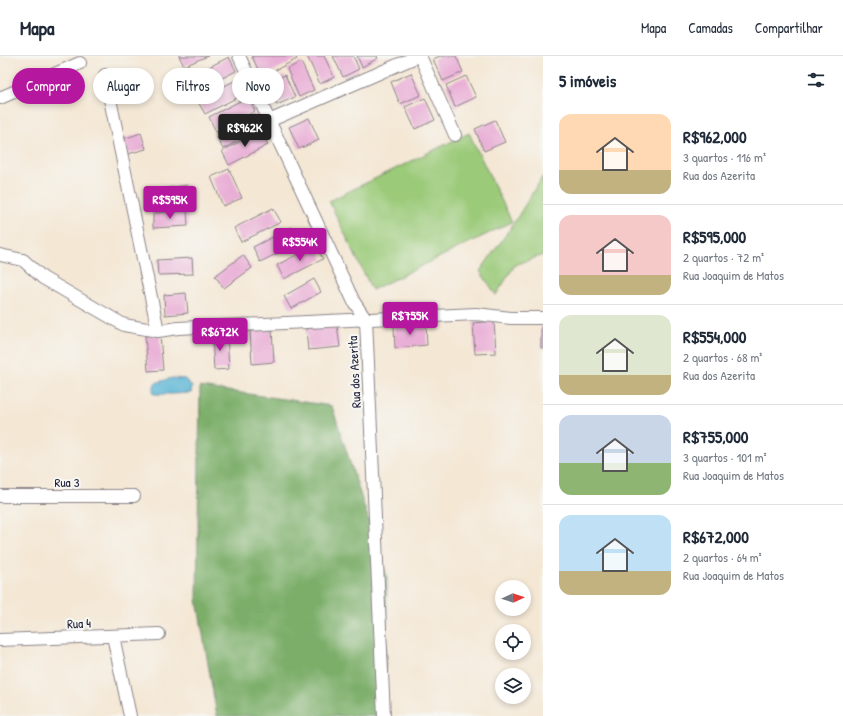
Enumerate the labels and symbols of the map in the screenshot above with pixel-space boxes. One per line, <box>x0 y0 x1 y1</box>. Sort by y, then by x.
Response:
pin: R$962K <box>212 114 278 148</box>
pin: R$595K <box>137 186 203 220</box>
pin: R$554K <box>267 228 333 262</box>
pin: R$755K <box>377 302 443 336</box>
pin: R$672K <box>187 318 253 352</box>
street label: Rua dos Azerita <box>343 336 365 408</box>
street label: Rua 3 <box>54 473 80 491</box>
north arrow <box>495 580 531 616</box>
street label: Rua 4 <box>67 614 91 632</box>

